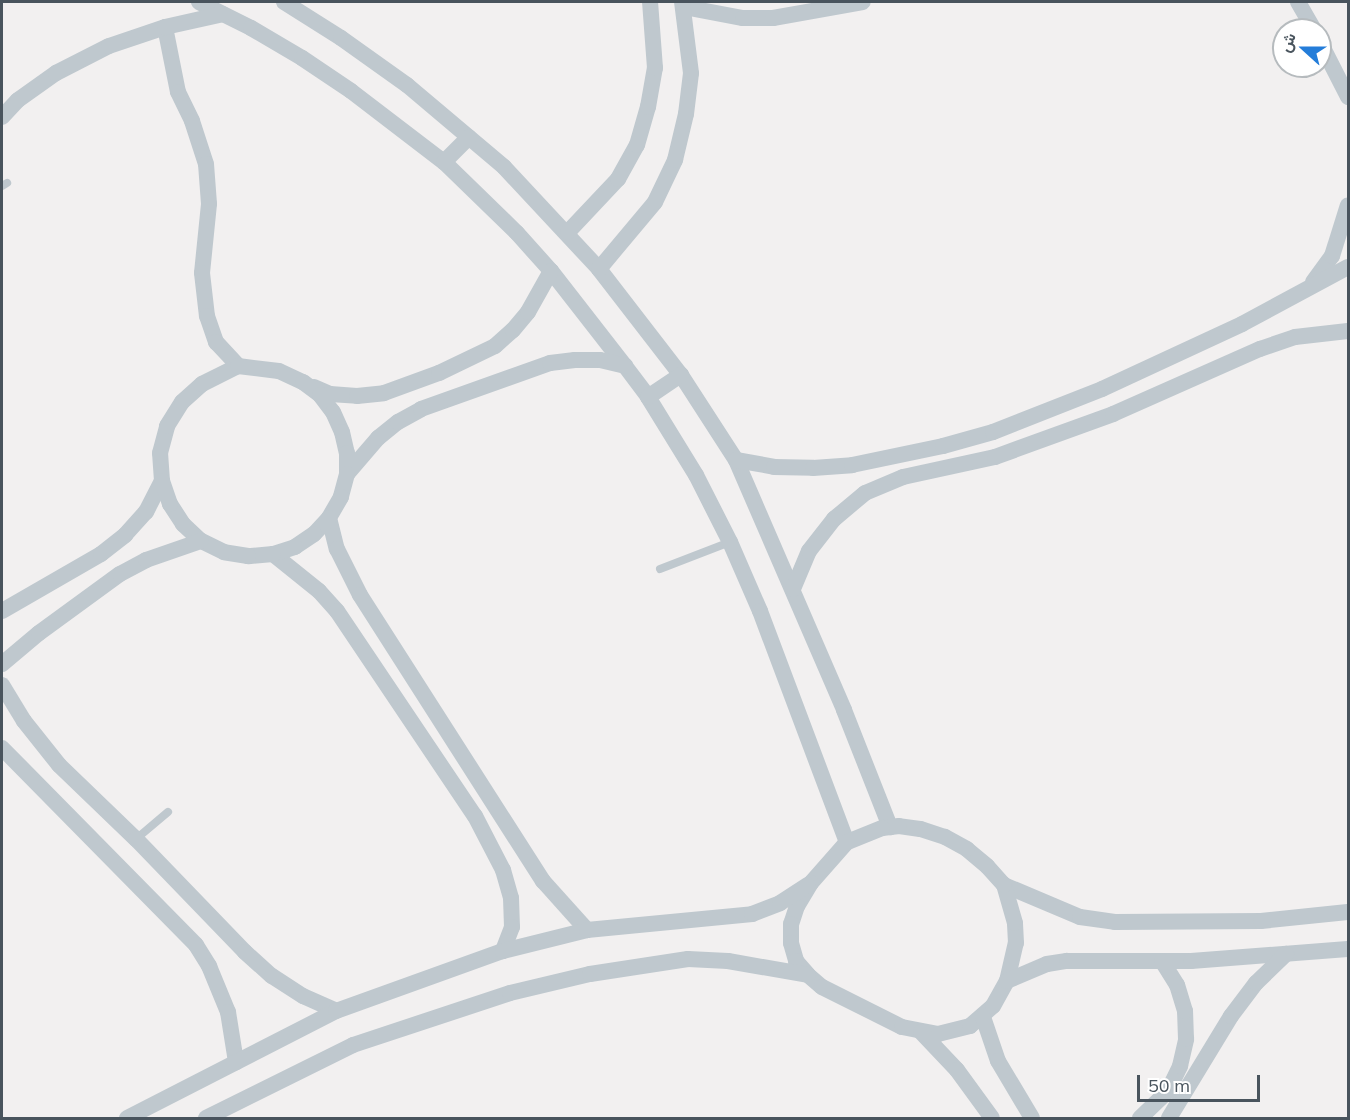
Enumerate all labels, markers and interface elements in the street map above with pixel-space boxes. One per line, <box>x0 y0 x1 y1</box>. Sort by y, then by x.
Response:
north arrow <box>1272 18 1332 78</box>
text: ش <box>1274 30 1300 55</box>
scale bar <box>1140 1063 1263 1101</box>
text: 50 m <box>1148 1074 1190 1097</box>

